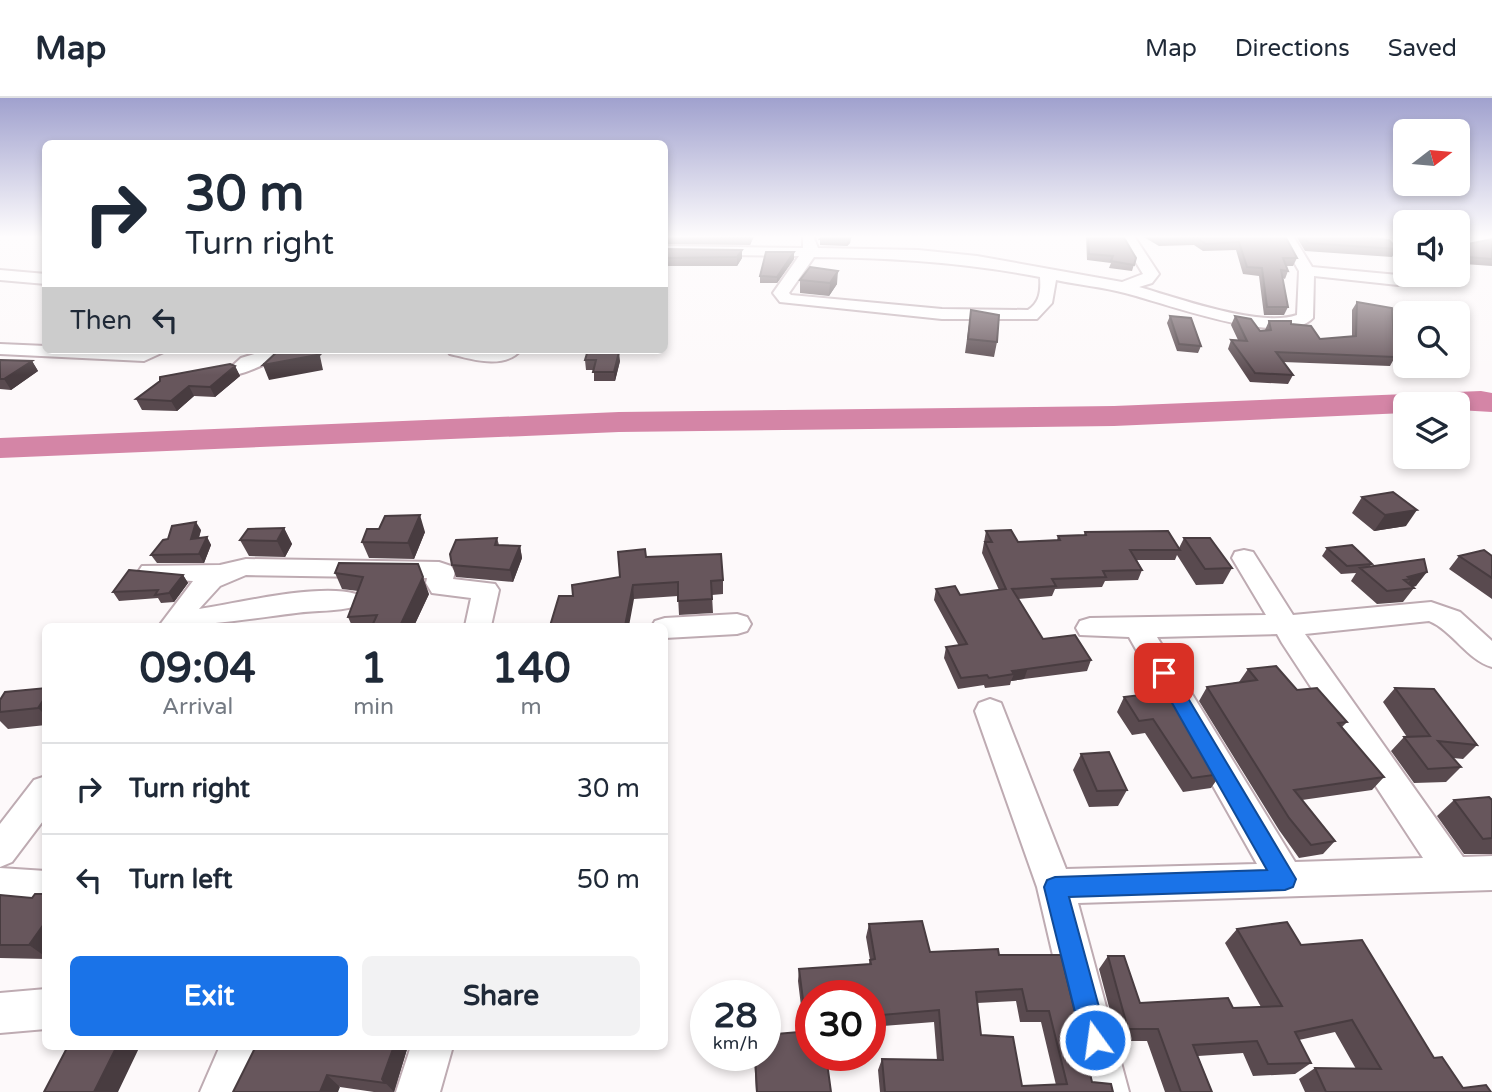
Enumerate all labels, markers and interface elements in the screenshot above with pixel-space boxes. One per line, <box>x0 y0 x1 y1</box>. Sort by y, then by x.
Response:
text: Map <box>35 29 106 68</box>
text: Map <box>1145 34 1197 63</box>
text: Directions <box>1235 34 1350 63</box>
text: Saved <box>1388 34 1457 63</box>
north arrow <box>1393 119 1470 196</box>
map controls <box>1393 119 1470 469</box>
text: 30 m <box>185 165 304 224</box>
icon: right <box>70 168 161 259</box>
button: sound <box>1393 210 1470 287</box>
text: Turn right <box>185 225 334 263</box>
icon: left <box>146 301 184 339</box>
button: search <box>1393 301 1470 378</box>
text: Then <box>70 305 132 336</box>
button: layers <box>1393 392 1470 469</box>
text: 09:04 <box>139 643 256 694</box>
text: 1 <box>360 643 387 694</box>
text: 140 <box>491 643 571 694</box>
pin <box>1134 643 1194 703</box>
icon: arrive <box>1145 654 1183 692</box>
text: Arrival <box>162 693 233 721</box>
text: min <box>353 693 394 721</box>
text: m <box>520 693 542 721</box>
icon: right <box>70 770 108 808</box>
text: Turn right <box>129 773 250 804</box>
text: 30 m <box>577 773 640 804</box>
icon: left <box>70 861 108 899</box>
text: Turn left <box>129 864 232 895</box>
text: 50 m <box>577 864 640 895</box>
button: Exit <box>70 956 348 1036</box>
button: Share <box>362 956 640 1036</box>
speed limit sign: 30 <box>795 980 886 1071</box>
text: 28 <box>714 995 757 1037</box>
position arrow <box>1058 1003 1132 1077</box>
text: km/h <box>713 1032 758 1054</box>

